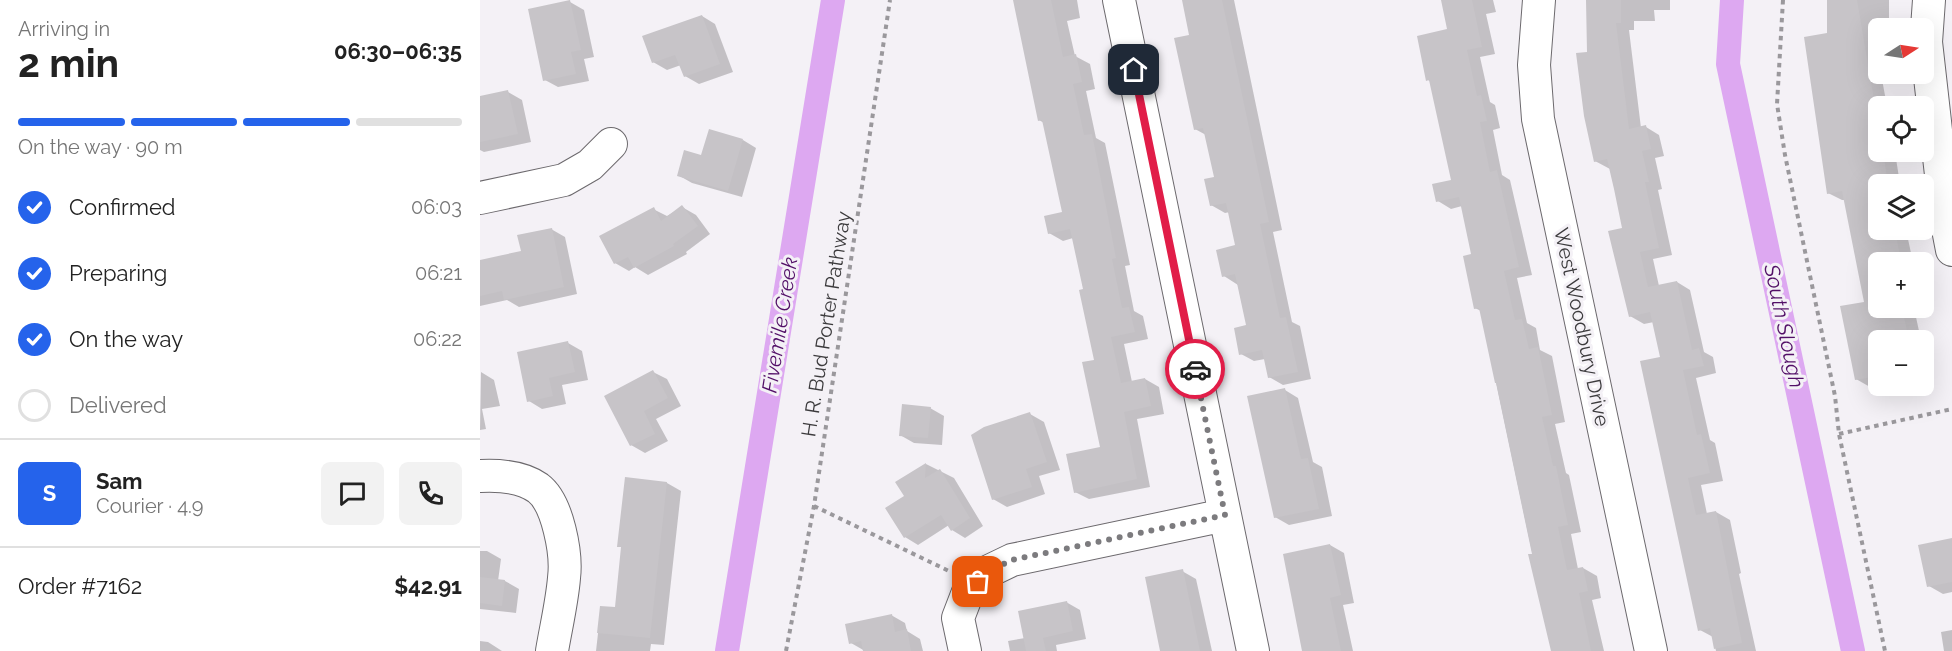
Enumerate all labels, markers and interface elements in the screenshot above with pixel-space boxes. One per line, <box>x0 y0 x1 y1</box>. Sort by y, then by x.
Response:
text: Arriving in <box>18 17 110 41</box>
north arrow <box>1868 18 1934 84</box>
map controls <box>1868 18 1934 396</box>
text: 06:30–06:35 <box>334 38 462 64</box>
text: 2 min <box>18 40 119 86</box>
pin <box>1108 44 1159 95</box>
icon: home <box>1117 53 1150 86</box>
button: locate <box>1868 96 1934 162</box>
text: On the way · 90 m <box>18 135 183 159</box>
button: layers <box>1868 174 1934 240</box>
icon: check <box>18 191 51 224</box>
text: Confirmed <box>69 194 176 220</box>
text: 06:03 <box>411 195 462 219</box>
street label: H. R. Bud Porter Pathway <box>796 209 856 439</box>
street label: West Woodbury Drive <box>1549 226 1615 429</box>
button: + <box>1868 252 1934 318</box>
water label: Fivemile Creek <box>756 255 803 395</box>
icon: check <box>18 257 51 290</box>
text: Preparing <box>69 260 167 286</box>
text: 06:21 <box>415 261 462 285</box>
water label: South Slough <box>1759 261 1810 390</box>
icon: check <box>18 323 51 356</box>
text: On the way <box>69 326 183 352</box>
text: 06:22 <box>413 327 462 351</box>
button: − <box>1868 330 1934 396</box>
courier <box>1165 339 1225 399</box>
icon: car <box>1179 353 1212 386</box>
text: Delivered <box>69 392 167 418</box>
button: chat <box>321 462 384 525</box>
button: phone <box>399 462 462 525</box>
text: Sam <box>96 468 143 494</box>
text: S <box>43 480 56 506</box>
text: Courier · 4.9 <box>96 494 204 518</box>
pin <box>952 556 1003 607</box>
icon: bag <box>961 565 994 598</box>
text: Order #7162 <box>18 573 142 599</box>
text: $42.91 <box>394 573 462 599</box>

